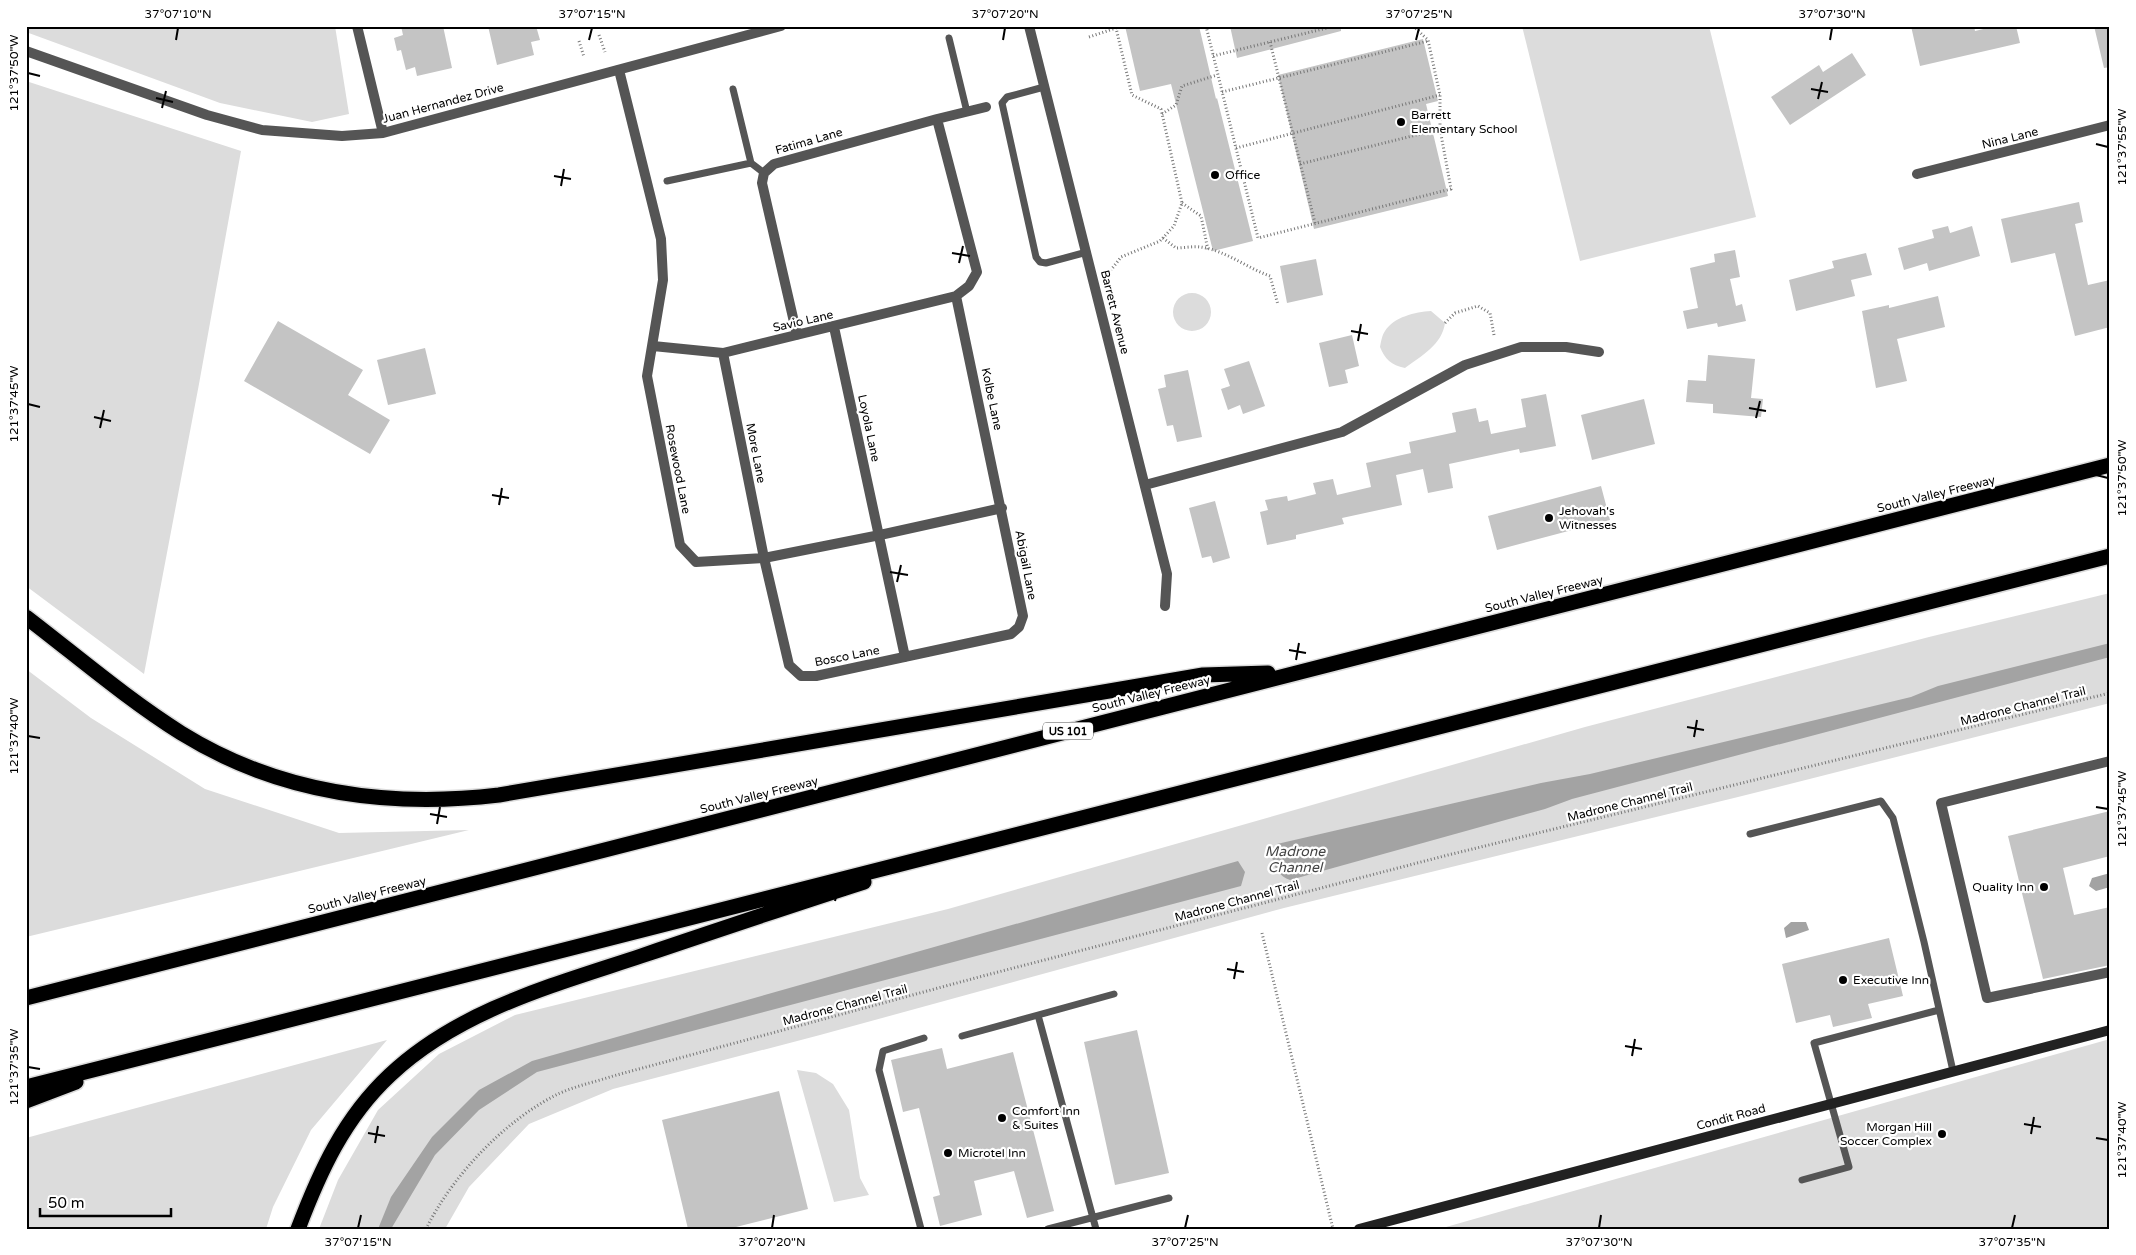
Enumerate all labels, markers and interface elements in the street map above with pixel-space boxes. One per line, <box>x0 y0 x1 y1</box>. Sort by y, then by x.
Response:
text: 37°07'10"N <box>144 7 212 21</box>
text: 37°07'15"N <box>558 7 626 21</box>
text: 37°07'20"N <box>971 7 1039 21</box>
text: 37°07'25"N <box>1385 7 1453 21</box>
text: 37°07'30"N <box>1798 7 1866 21</box>
text: 121°37'50"W <box>7 34 21 112</box>
street label: Juan Hernandez Drive <box>381 80 505 126</box>
place label: Barrett Elementary School <box>1411 108 1518 136</box>
text: 121°37'55"W <box>2115 108 2129 186</box>
marker: Barrett Elementary School <box>1395 116 1407 128</box>
street label: Nina Lane <box>1980 124 2040 152</box>
street label: Fatima Lane <box>774 125 844 157</box>
place label: Office <box>1225 168 1260 182</box>
marker: Office <box>1209 169 1221 181</box>
street label: Barrett Avenue <box>1098 269 1132 356</box>
street label: Savio Lane <box>771 307 835 335</box>
text: 121°37'45"W <box>7 365 21 443</box>
street label: Kolbe Lane <box>979 366 1005 432</box>
street label: Loyola Lane <box>855 393 883 463</box>
street label: More Lane <box>743 422 769 484</box>
street label: Rosewood Lane <box>662 423 694 515</box>
text: 121°37'50"W <box>2115 439 2129 517</box>
street label: South Valley Freeway <box>1876 472 1997 515</box>
place label: Jehovah's Witnesses <box>1559 504 1617 532</box>
marker: Jehovah's Witnesses <box>1543 512 1555 524</box>
street label: Abigail Lane <box>1012 529 1040 601</box>
street label: South Valley Freeway <box>1484 572 1605 615</box>
street label: Bosco Lane <box>813 643 881 669</box>
street label: South Valley Freeway <box>1091 672 1212 715</box>
street label: Madrone Channel Trail <box>1959 684 2087 728</box>
text: 121°37'40"W <box>7 697 21 775</box>
road number: US 101 <box>1043 722 1093 739</box>
text: 121°37'45"W <box>2115 770 2129 848</box>
street label: South Valley Freeway <box>699 773 820 816</box>
street label: Madrone Channel Trail <box>1566 780 1694 824</box>
water label: Madrone Channel <box>1265 843 1326 876</box>
street label: South Valley Freeway <box>307 873 428 916</box>
street label: Madrone Channel Trail <box>1173 878 1301 924</box>
place label: Quality Inn <box>1972 880 2034 894</box>
marker: Quality Inn <box>2038 881 2050 893</box>
place label: Executive Inn <box>1853 973 1929 987</box>
marker: Executive Inn <box>1837 974 1849 986</box>
street label: Madrone Channel Trail <box>781 982 909 1028</box>
text: 121°37'35"W <box>7 1028 21 1106</box>
street label: Condit Road <box>1695 1101 1767 1133</box>
text: 121°37'40"W <box>2115 1101 2129 1179</box>
place label: Comfort Inn & Suites <box>1012 1104 1080 1132</box>
marker: Comfort Inn & Suites <box>996 1112 1008 1124</box>
place label: Morgan Hill Soccer Complex <box>1840 1120 1932 1148</box>
marker: Morgan Hill Soccer Complex <box>1936 1128 1948 1140</box>
place label: Microtel Inn <box>958 1146 1026 1160</box>
marker: Microtel Inn <box>942 1147 954 1159</box>
scale bar <box>40 1185 171 1217</box>
text: 50 m <box>48 1194 85 1212</box>
text: 37°07'15"N <box>324 1235 392 1249</box>
text: 37°07'20"N <box>738 1235 806 1249</box>
text: 37°07'25"N <box>1151 1235 1219 1249</box>
text: 37°07'30"N <box>1565 1235 1633 1249</box>
text: 37°07'35"N <box>1978 1235 2046 1249</box>

